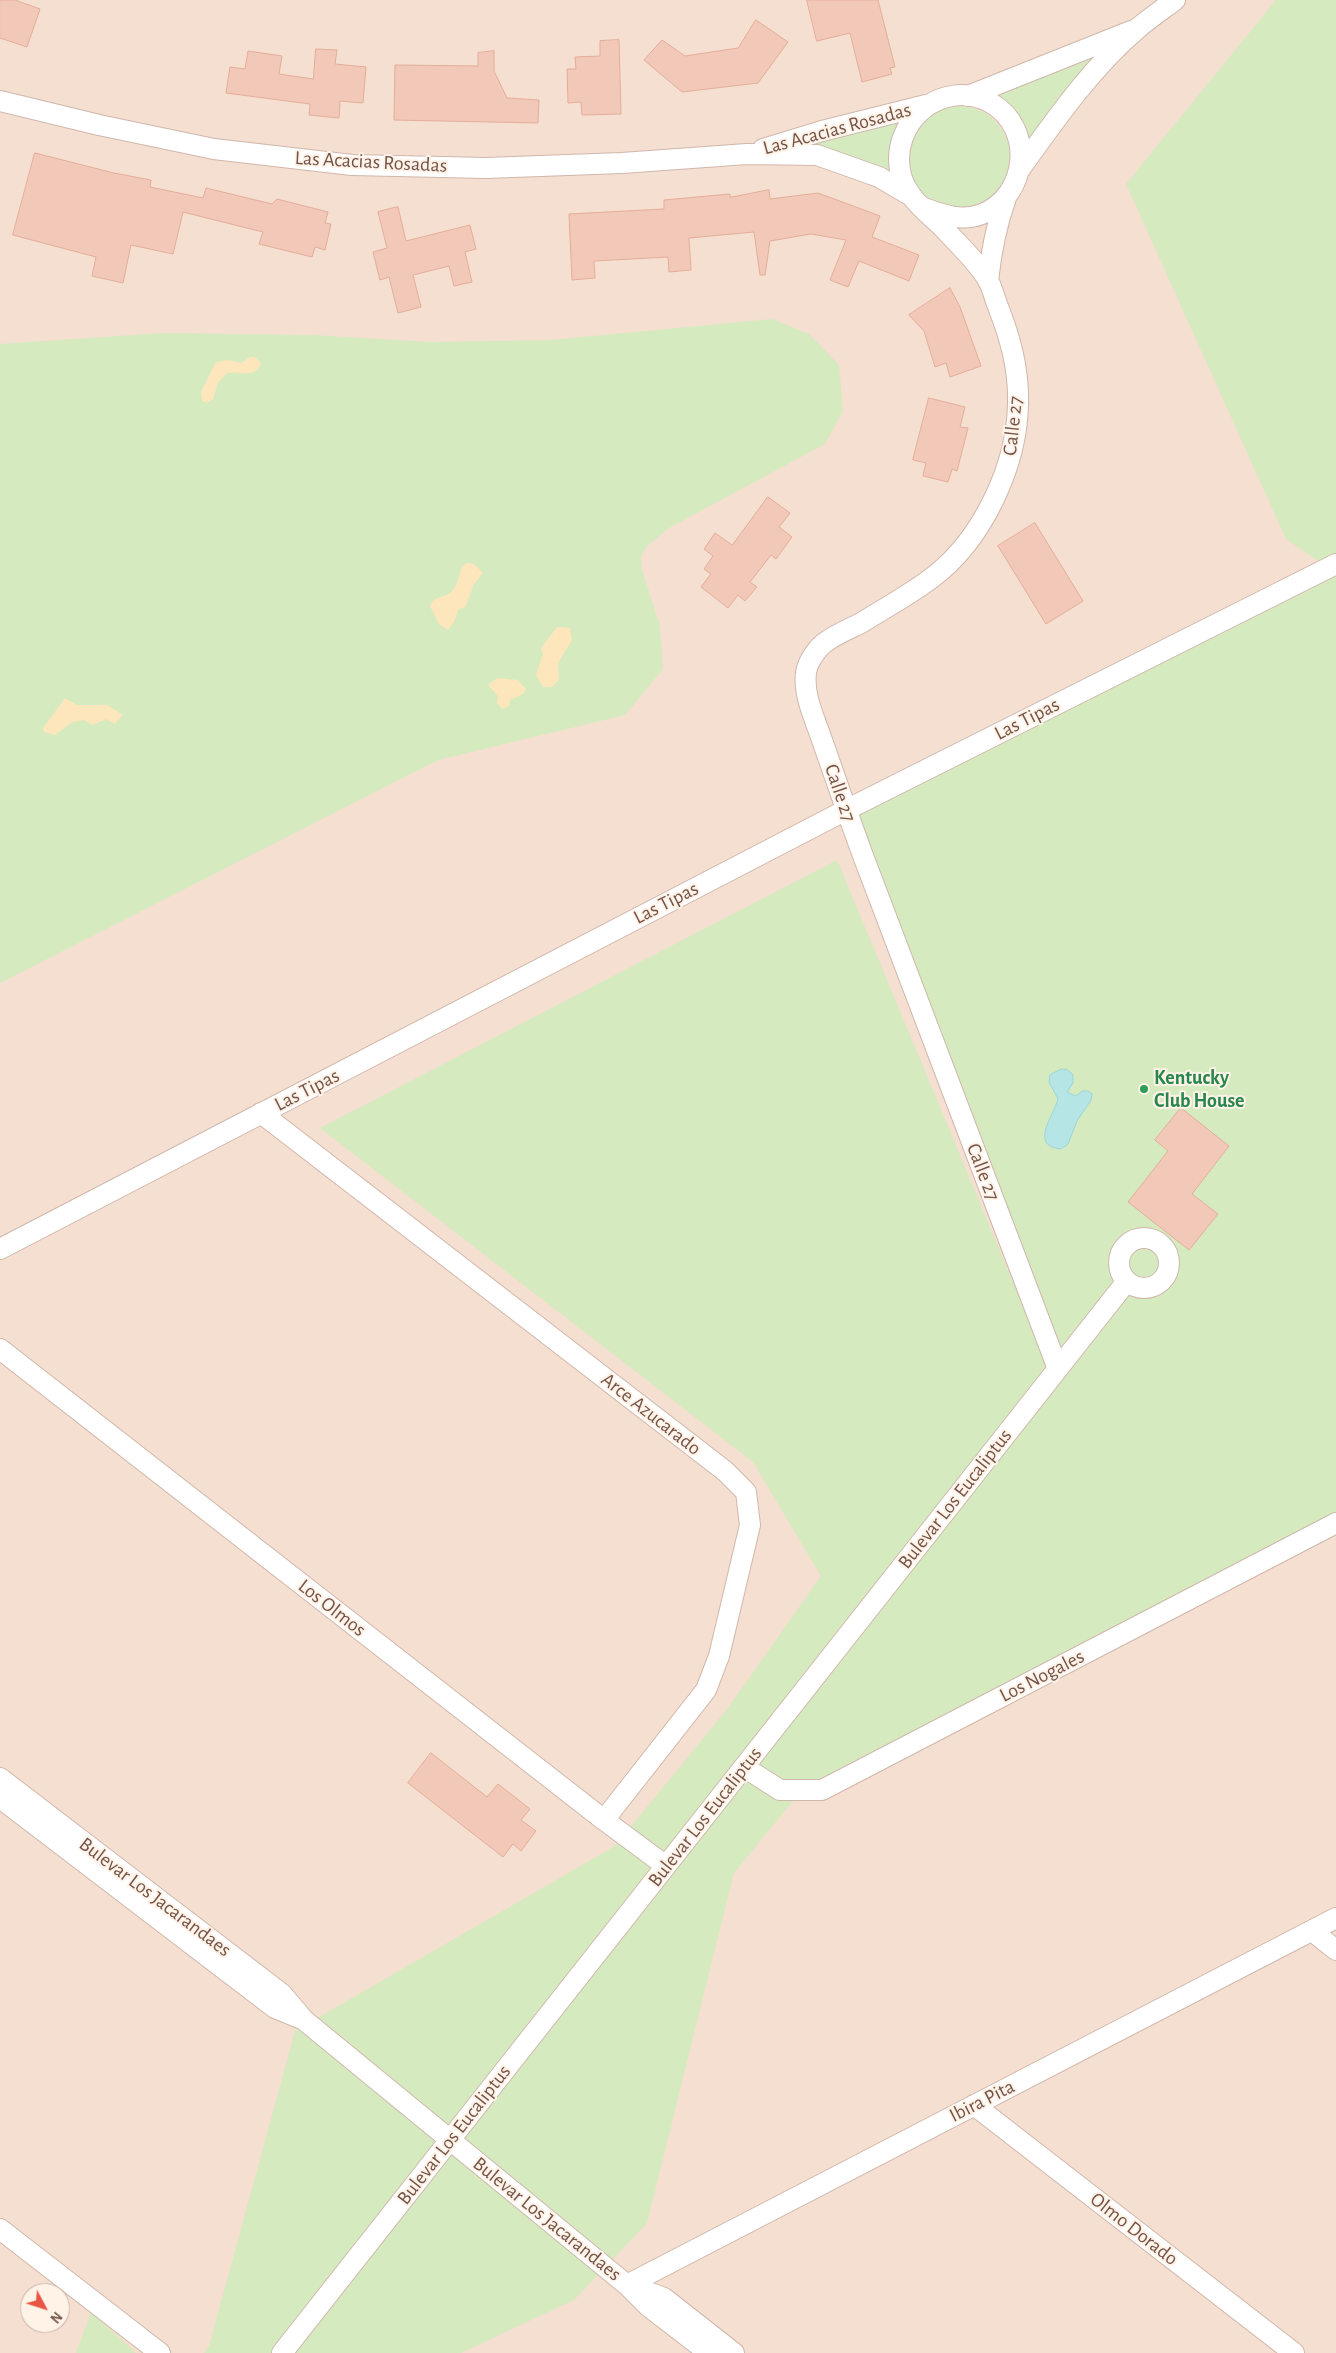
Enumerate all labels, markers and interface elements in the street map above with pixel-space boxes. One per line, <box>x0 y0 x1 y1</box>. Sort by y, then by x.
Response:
street label: Las Acacias Rosadas <box>760 98 914 160</box>
street label: Las Acacias Rosadas <box>294 146 448 178</box>
street label: Calle 27 <box>998 395 1028 457</box>
street label: Las Tipas <box>990 692 1064 746</box>
street label: Calle 27 <box>819 761 861 825</box>
street label: Las Tipas <box>629 876 703 930</box>
street label: Las Tipas <box>270 1063 344 1117</box>
place label: Kentucky Club House <box>1154 1066 1245 1113</box>
marker: Kentucky Club House <box>1138 1083 1150 1095</box>
street label: Calle 27 <box>961 1140 1005 1204</box>
street label: Arce Azucarado <box>596 1368 706 1460</box>
street label: Bulevar Los Eucaliptus <box>893 1424 1017 1574</box>
street label: Los Olmos <box>293 1574 371 1642</box>
street label: Los Nogales <box>996 1644 1088 1708</box>
street label: Bulevar Los Eucaliptus <box>643 1742 767 1892</box>
street label: Bulevar Los Jacarandaes <box>74 1832 236 1962</box>
street label: Bulevar Los Eucaliptus <box>392 2060 516 2210</box>
street label: Ibira Pita <box>945 2074 1019 2128</box>
street label: Bulevar Los Jacarandaes <box>468 2152 626 2286</box>
street label: Olmo Dorado <box>1085 2187 1183 2271</box>
north arrow <box>20 2283 70 2333</box>
text: N <box>47 2309 64 2325</box>

